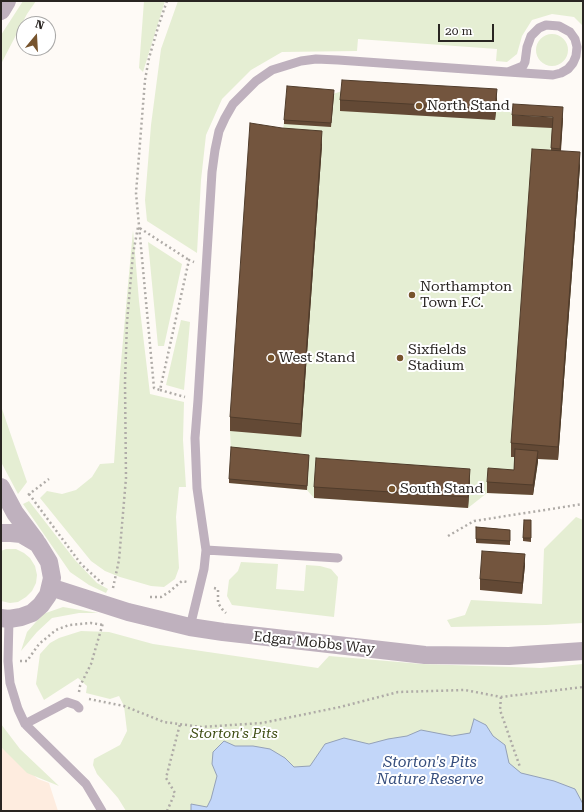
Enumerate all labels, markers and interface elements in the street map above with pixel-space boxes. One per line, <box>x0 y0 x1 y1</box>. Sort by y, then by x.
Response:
north arrow <box>16 16 56 56</box>
scale bar <box>440 16 496 42</box>
text: N <box>34 18 46 33</box>
text: 20 m <box>445 24 472 38</box>
place label: North Stand <box>427 98 510 114</box>
marker: North Stand <box>414 101 424 111</box>
place label: Northampton Town F.C. <box>420 279 512 312</box>
marker: Northampton Town F.C. <box>407 290 417 300</box>
place label: Sixfields Stadium <box>408 342 466 374</box>
place label: West Stand <box>279 350 355 366</box>
marker: West Stand <box>266 353 276 363</box>
marker: Sixfields Stadium <box>395 353 405 363</box>
place label: South Stand <box>400 481 483 497</box>
marker: South Stand <box>387 484 397 494</box>
street label: Edgar Mobbs Way <box>253 628 375 658</box>
park label: Storton's Pits <box>190 726 278 742</box>
water label: Storton's Pits Nature Reserve <box>376 754 484 789</box>

